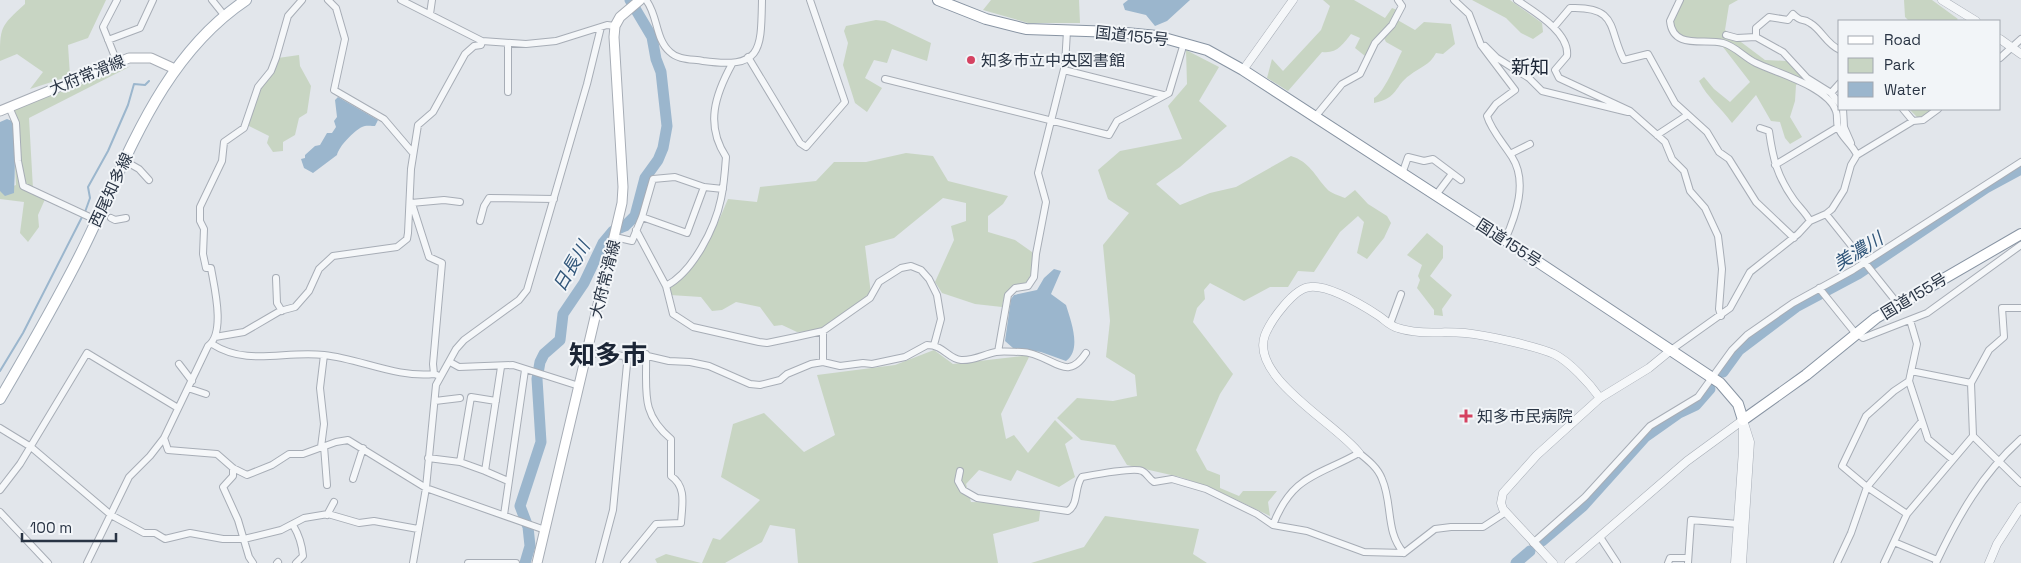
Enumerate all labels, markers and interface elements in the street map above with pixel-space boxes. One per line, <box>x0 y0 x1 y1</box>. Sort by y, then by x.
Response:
legend <box>1838 20 2001 110</box>
street label: 国道155号 <box>1094 22 1170 50</box>
text: Road <box>1884 30 1921 49</box>
street label: 大府常滑線 <box>46 50 128 100</box>
place label: 知多市立中央図書館 <box>981 50 1125 71</box>
marker: 知多市立中央図書館 <box>965 54 977 66</box>
district label: 新知 <box>1511 55 1549 80</box>
text: Park <box>1884 55 1915 74</box>
text: Water <box>1884 80 1927 99</box>
street label: 西尾知多線 <box>85 149 137 231</box>
street label: 国道155号 <box>1472 214 1546 272</box>
water label: 美濃川 <box>1829 226 1889 275</box>
water label: 日長川 <box>548 235 595 295</box>
street label: 大府常滑線 <box>585 238 625 320</box>
street label: 国道155号 <box>1877 268 1951 324</box>
district label: 知多市 <box>569 338 647 372</box>
place label: 知多市民病院 <box>1477 406 1573 427</box>
marker: 知多市民病院 <box>1459 409 1473 423</box>
scale bar <box>22 510 116 542</box>
text: 100 m <box>30 518 72 537</box>

